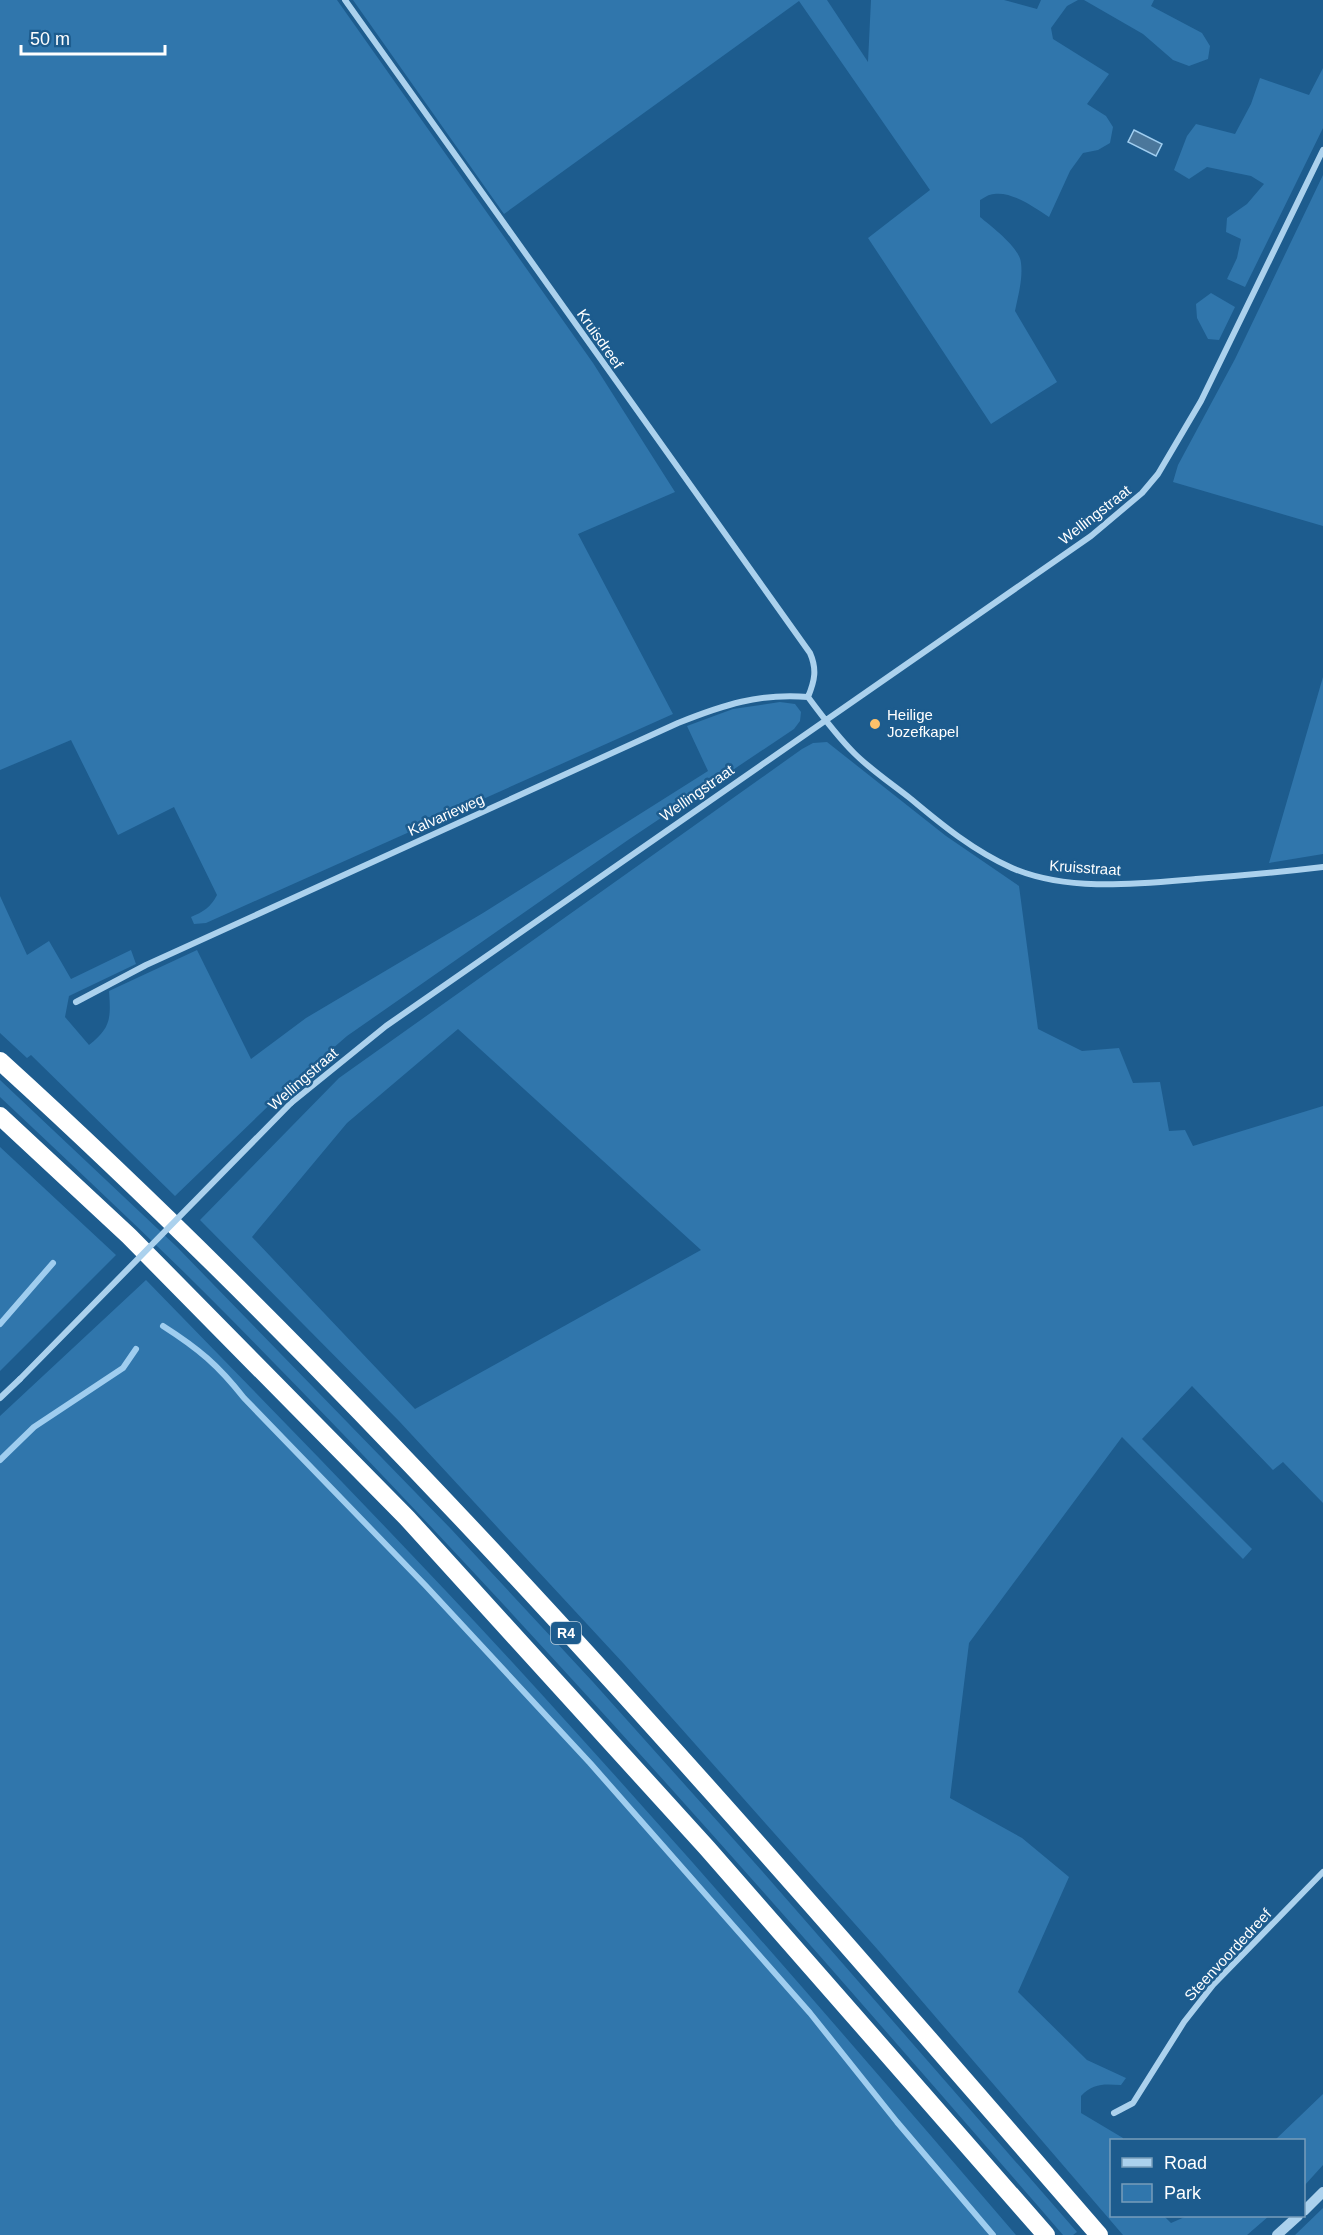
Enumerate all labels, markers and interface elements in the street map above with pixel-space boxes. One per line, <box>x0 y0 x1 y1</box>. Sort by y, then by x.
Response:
scale bar <box>21 18 165 56</box>
text: 50 m <box>30 29 70 49</box>
street label: Kruisdreef <box>574 306 627 372</box>
street label: Wellingstraat <box>1055 481 1135 548</box>
place label: Heilige Jozefkapel <box>887 706 959 740</box>
marker: Heilige Jozefkapel <box>868 717 882 731</box>
street label: Wellingstraat <box>656 760 738 824</box>
street label: Kalvarieweg <box>405 790 487 839</box>
street label: Kruisstraat <box>1049 857 1122 879</box>
street label: Wellingstraat <box>264 1043 341 1113</box>
road number: R4 <box>551 1622 581 1644</box>
street label: Steenvoordedreef <box>1181 1905 1275 2004</box>
legend <box>1110 2139 1305 2217</box>
text: Road <box>1164 2153 1207 2173</box>
text: Park <box>1164 2183 1202 2203</box>

